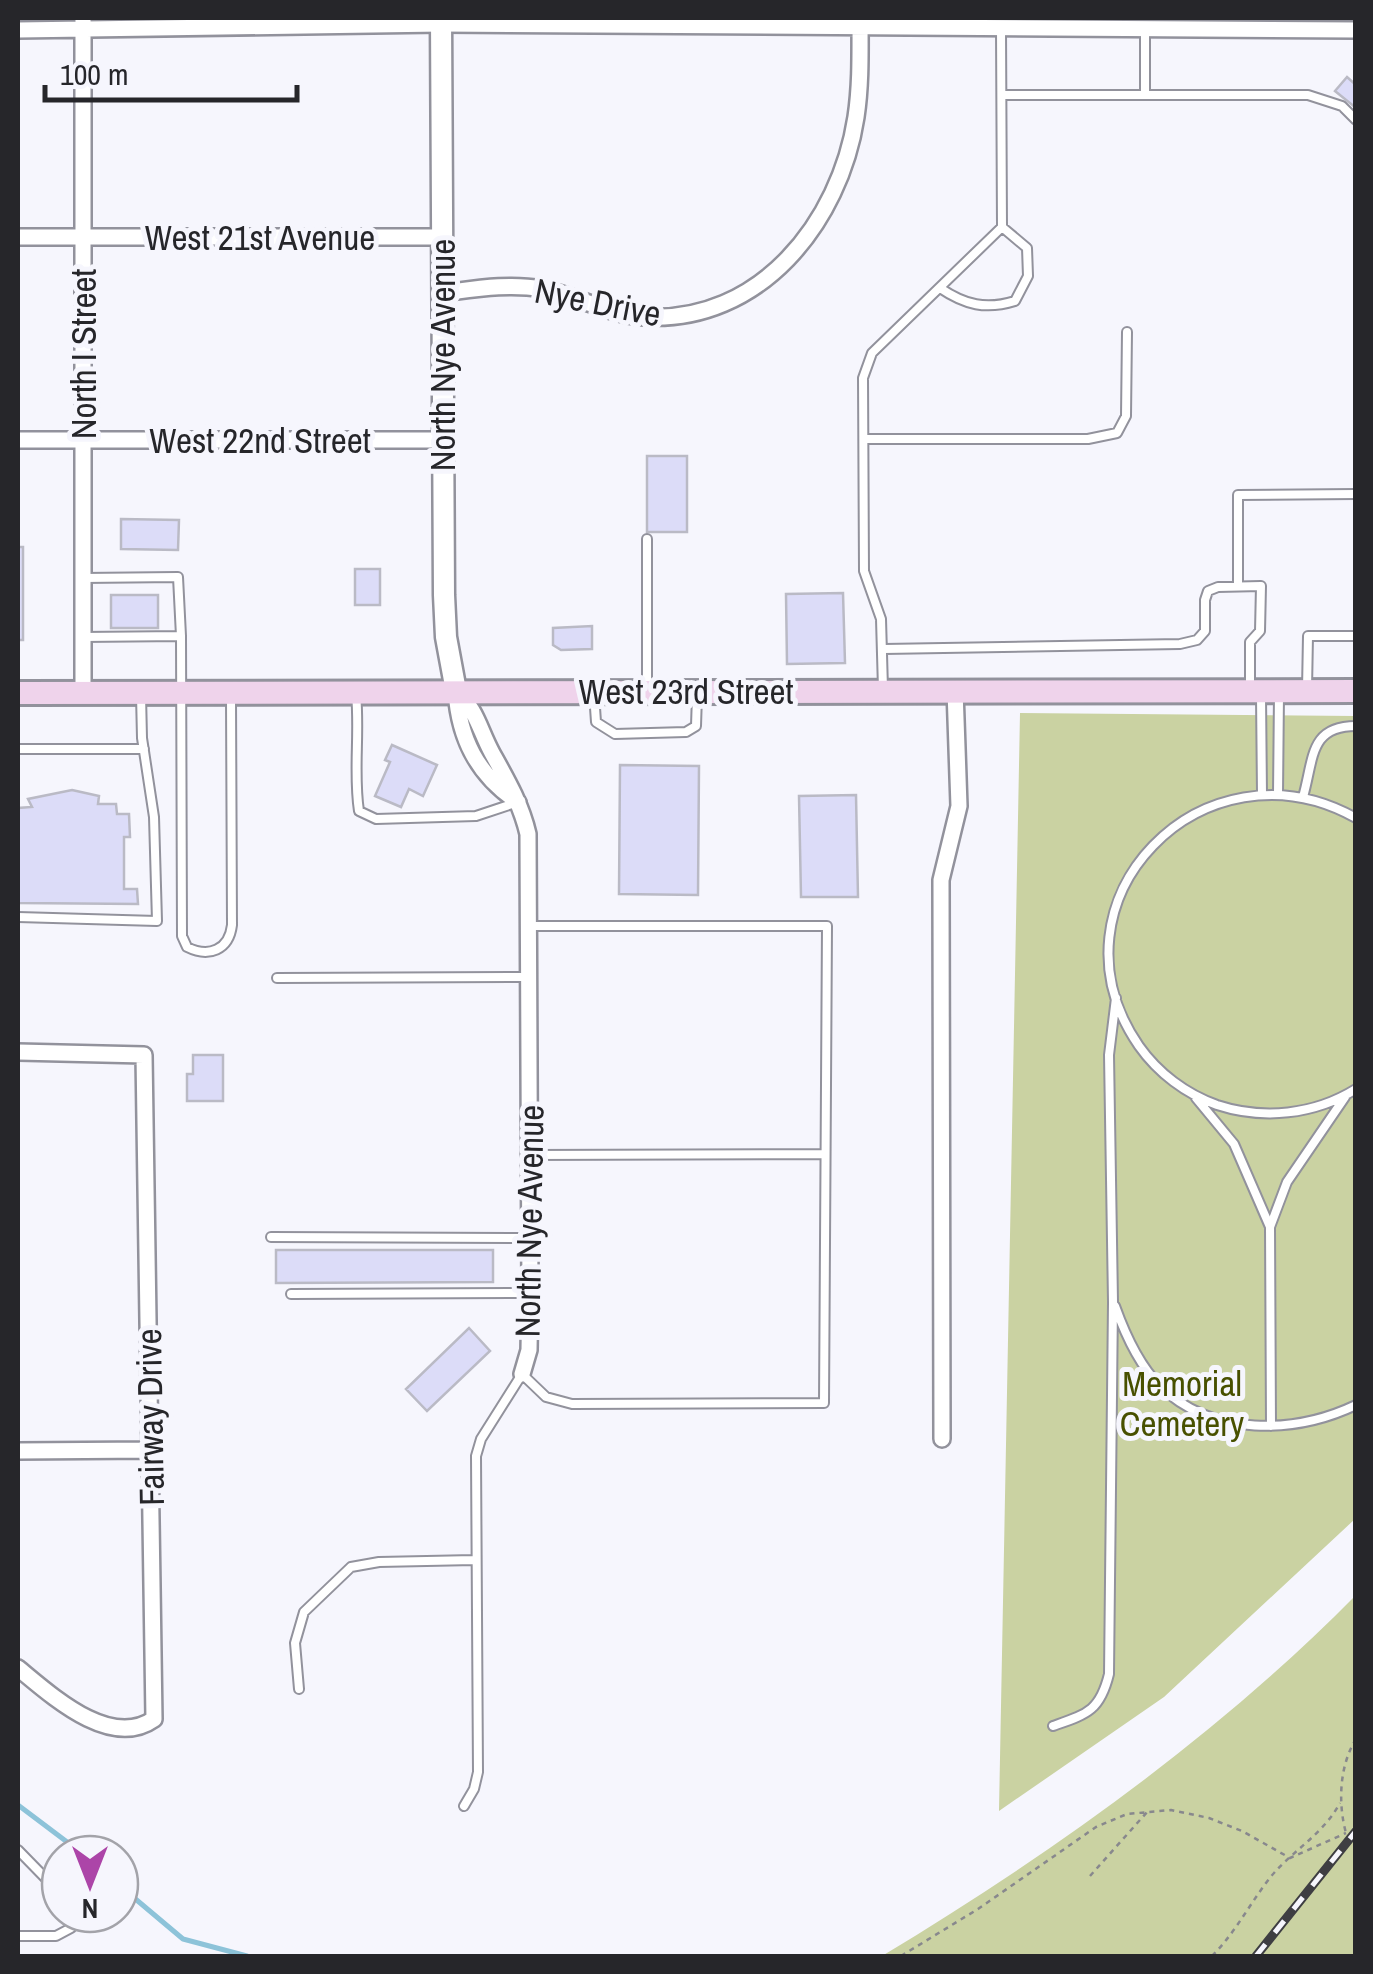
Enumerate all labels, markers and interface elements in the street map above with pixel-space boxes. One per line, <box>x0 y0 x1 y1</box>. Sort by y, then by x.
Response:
scale bar <box>45 40 298 102</box>
text: 100 m <box>60 54 128 94</box>
street label: West 21st Avenue <box>145 214 375 261</box>
street label: North Nye Avenue <box>419 239 466 471</box>
street label: Nye Drive <box>531 267 665 337</box>
street label: North I Street <box>60 269 107 439</box>
street label: West 22nd Street <box>149 417 371 464</box>
street label: West 23rd Street <box>579 668 793 715</box>
street label: North Nye Avenue <box>503 1104 555 1338</box>
street label: Fairway Drive <box>125 1328 175 1506</box>
park label: Memorial Cemetery <box>1120 1360 1245 1447</box>
north arrow <box>40 1834 140 1934</box>
text: N <box>82 1890 98 1928</box>

